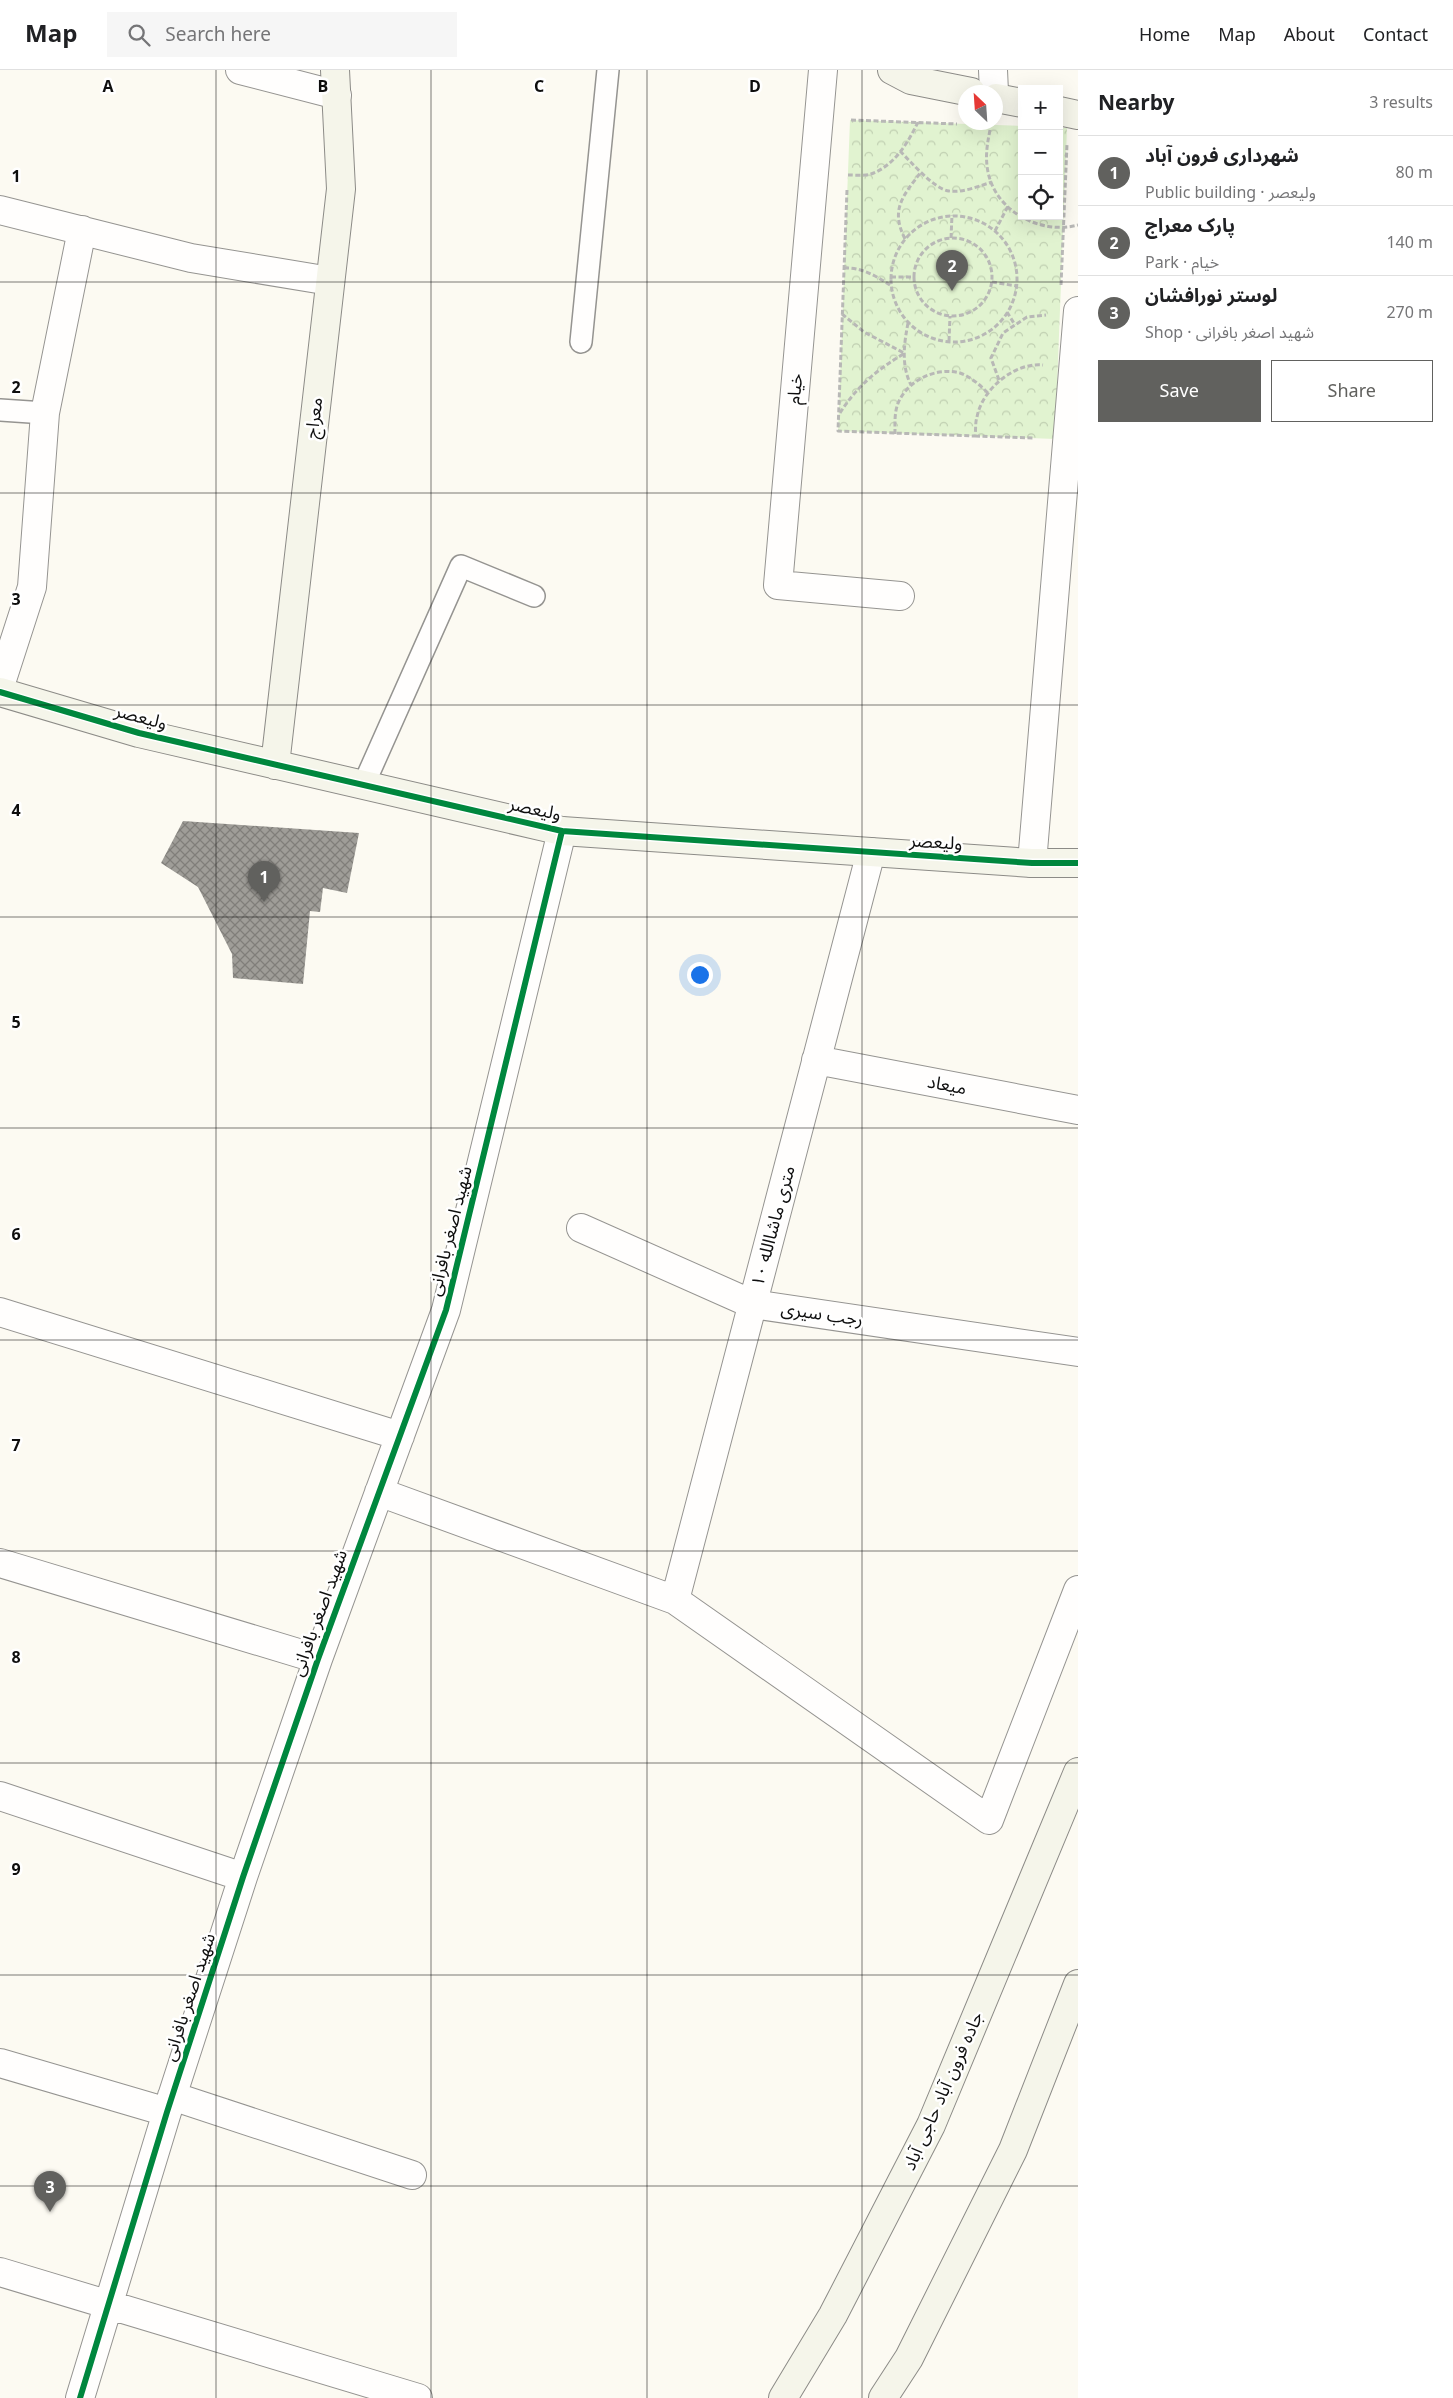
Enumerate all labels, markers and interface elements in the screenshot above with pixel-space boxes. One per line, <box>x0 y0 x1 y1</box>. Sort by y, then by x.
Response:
text: Map <box>25 9 77 60</box>
search box <box>107 12 457 57</box>
text: Search here <box>165 15 271 55</box>
text: Home <box>1139 16 1190 54</box>
text: Map <box>1218 16 1256 54</box>
text: About <box>1284 16 1335 54</box>
text: Contact <box>1363 16 1428 54</box>
icon: search <box>125 21 153 49</box>
text: A <box>102 70 114 104</box>
text: B <box>318 70 328 104</box>
text: C <box>534 70 544 104</box>
text: D <box>749 70 761 104</box>
text: Nearby <box>1098 81 1175 125</box>
north arrow <box>958 85 1003 130</box>
map controls <box>1018 85 1063 220</box>
button: + <box>1018 85 1063 130</box>
text: 3 results <box>1369 86 1433 120</box>
button: − <box>1018 130 1063 175</box>
text: شهرداری فرون آباد <box>1145 136 1299 176</box>
text: 80 m <box>1396 156 1433 190</box>
text: 1 <box>1109 157 1119 191</box>
text: 1 <box>11 160 21 194</box>
button: locate <box>1018 175 1063 220</box>
text: Public building · ولیعصر <box>1145 176 1316 210</box>
text: پارک معراج <box>1145 206 1235 246</box>
text: 140 m <box>1386 226 1433 260</box>
text: 2 <box>1109 227 1119 261</box>
text: Park · خیام <box>1145 246 1219 280</box>
pin: 2 <box>936 250 968 291</box>
text: لوستر نورافشان <box>1145 276 1277 316</box>
text: 270 m <box>1386 296 1433 330</box>
text: 3 <box>1109 297 1119 331</box>
text: Shop · شهید اصغر بافرانی <box>1145 316 1314 350</box>
button: Save <box>1098 360 1261 422</box>
button: Share <box>1271 360 1433 422</box>
text: 2 <box>11 371 21 405</box>
street label: خیام <box>775 372 815 406</box>
street label: معراج <box>293 395 335 441</box>
text: 3 <box>11 583 21 617</box>
street label: ولیعصر <box>110 692 172 742</box>
street label: ولیعصر <box>504 785 565 833</box>
text: 4 <box>11 794 21 828</box>
street label: ولیعصر <box>907 821 964 863</box>
pin: 1 <box>248 861 280 902</box>
your location <box>687 962 713 988</box>
text: 5 <box>11 1006 21 1040</box>
street label: میعاد <box>924 1063 970 1107</box>
street label: ۱۰ متری ماشاالله <box>739 1161 807 1291</box>
street label: شهید اصغر بافرانی <box>415 1162 485 1300</box>
text: 6 <box>11 1218 21 1252</box>
street label: رجب سیری <box>779 1289 865 1339</box>
text: 7 <box>11 1429 21 1463</box>
street label: شهید اصغر بافرانی <box>278 1544 360 1682</box>
text: 8 <box>11 1641 21 1675</box>
text: 9 <box>11 1853 21 1887</box>
street label: شهید اصغر بافرانی <box>150 1928 228 2066</box>
street label: جاده فرون آباد حاجی آباد <box>891 2005 995 2177</box>
pin: 3 <box>34 2171 66 2212</box>

